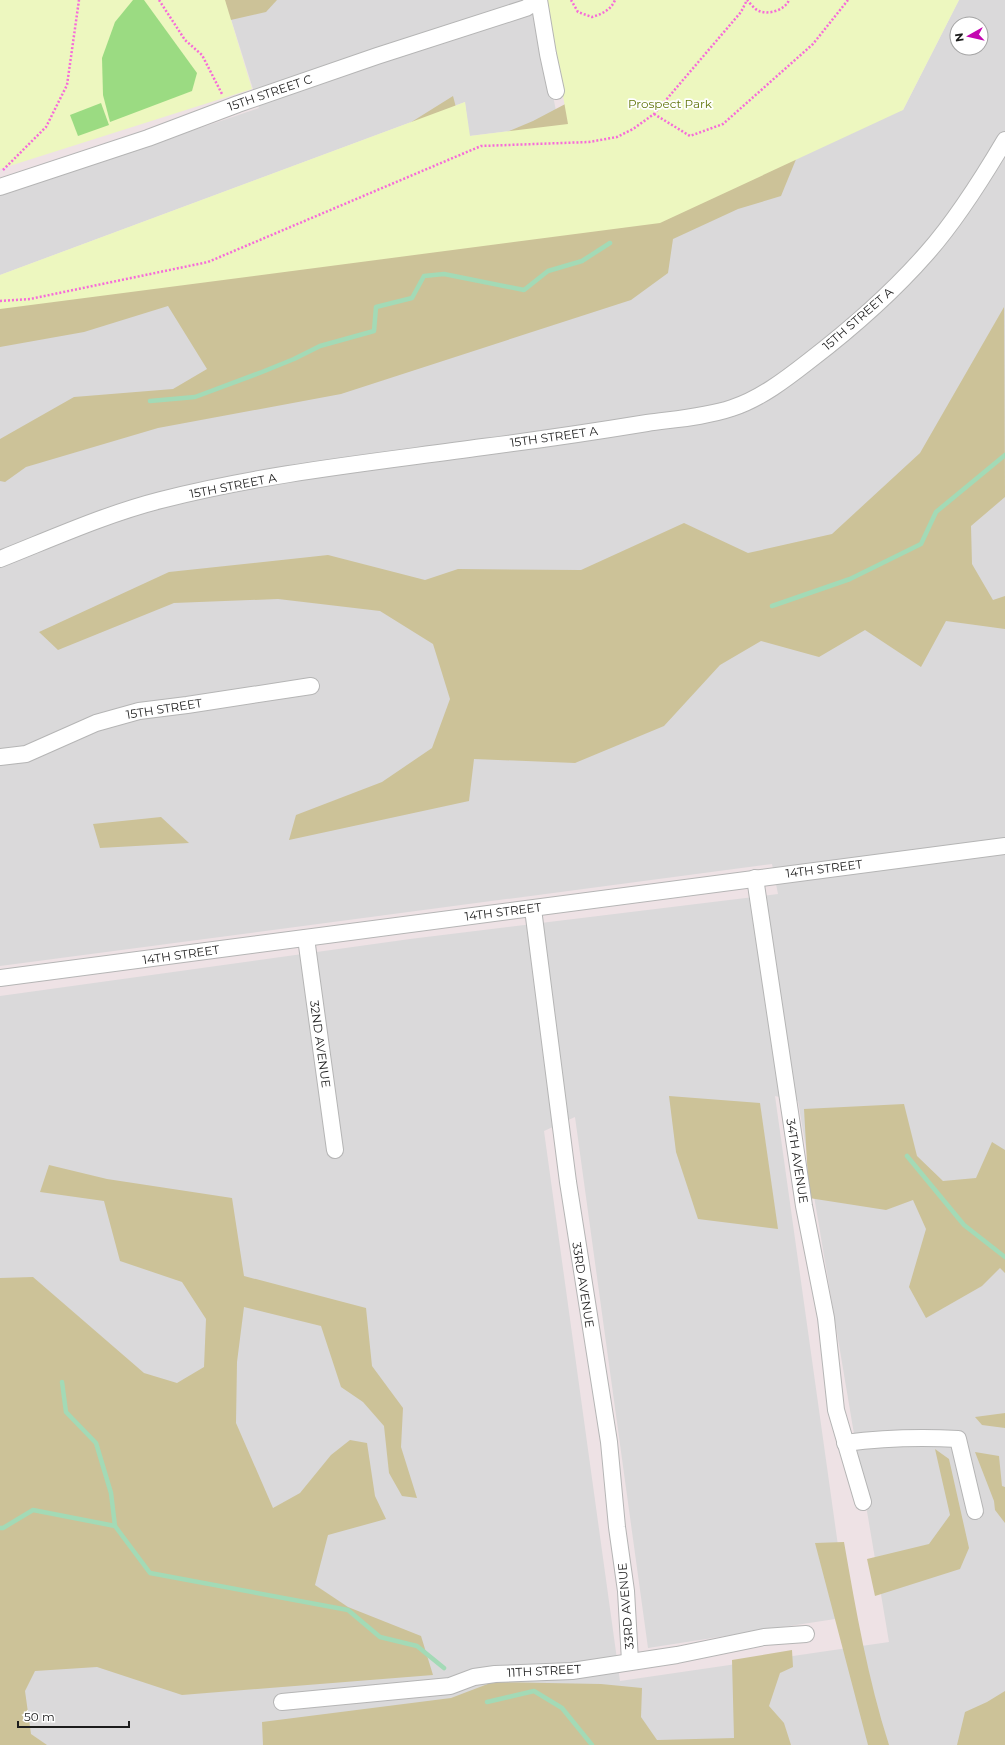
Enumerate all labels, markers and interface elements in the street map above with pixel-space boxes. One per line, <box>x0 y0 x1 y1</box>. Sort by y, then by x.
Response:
north arrow <box>949 16 989 56</box>
text: N <box>952 32 967 43</box>
street label: 15TH STREET C <box>226 71 314 114</box>
park label: Prospect Park <box>628 96 713 111</box>
street label: 15TH STREET A <box>819 284 896 353</box>
street label: 15TH STREET A <box>509 423 599 450</box>
street label: 15TH STREET A <box>188 470 278 501</box>
street label: 15TH STREET <box>125 695 203 722</box>
street label: 14TH STREET <box>785 856 863 881</box>
street label: 14TH STREET <box>464 899 542 924</box>
street label: 14TH STREET <box>142 942 220 967</box>
street label: 32ND AVENUE <box>307 999 334 1089</box>
street label: 34TH AVENUE <box>783 1117 812 1204</box>
street label: 33RD AVENUE <box>569 1241 598 1329</box>
street label: 33RD AVENUE <box>614 1562 637 1650</box>
street label: 11TH STREET <box>507 1661 582 1680</box>
scale bar <box>18 1703 129 1729</box>
text: 50 m <box>24 1709 55 1724</box>

